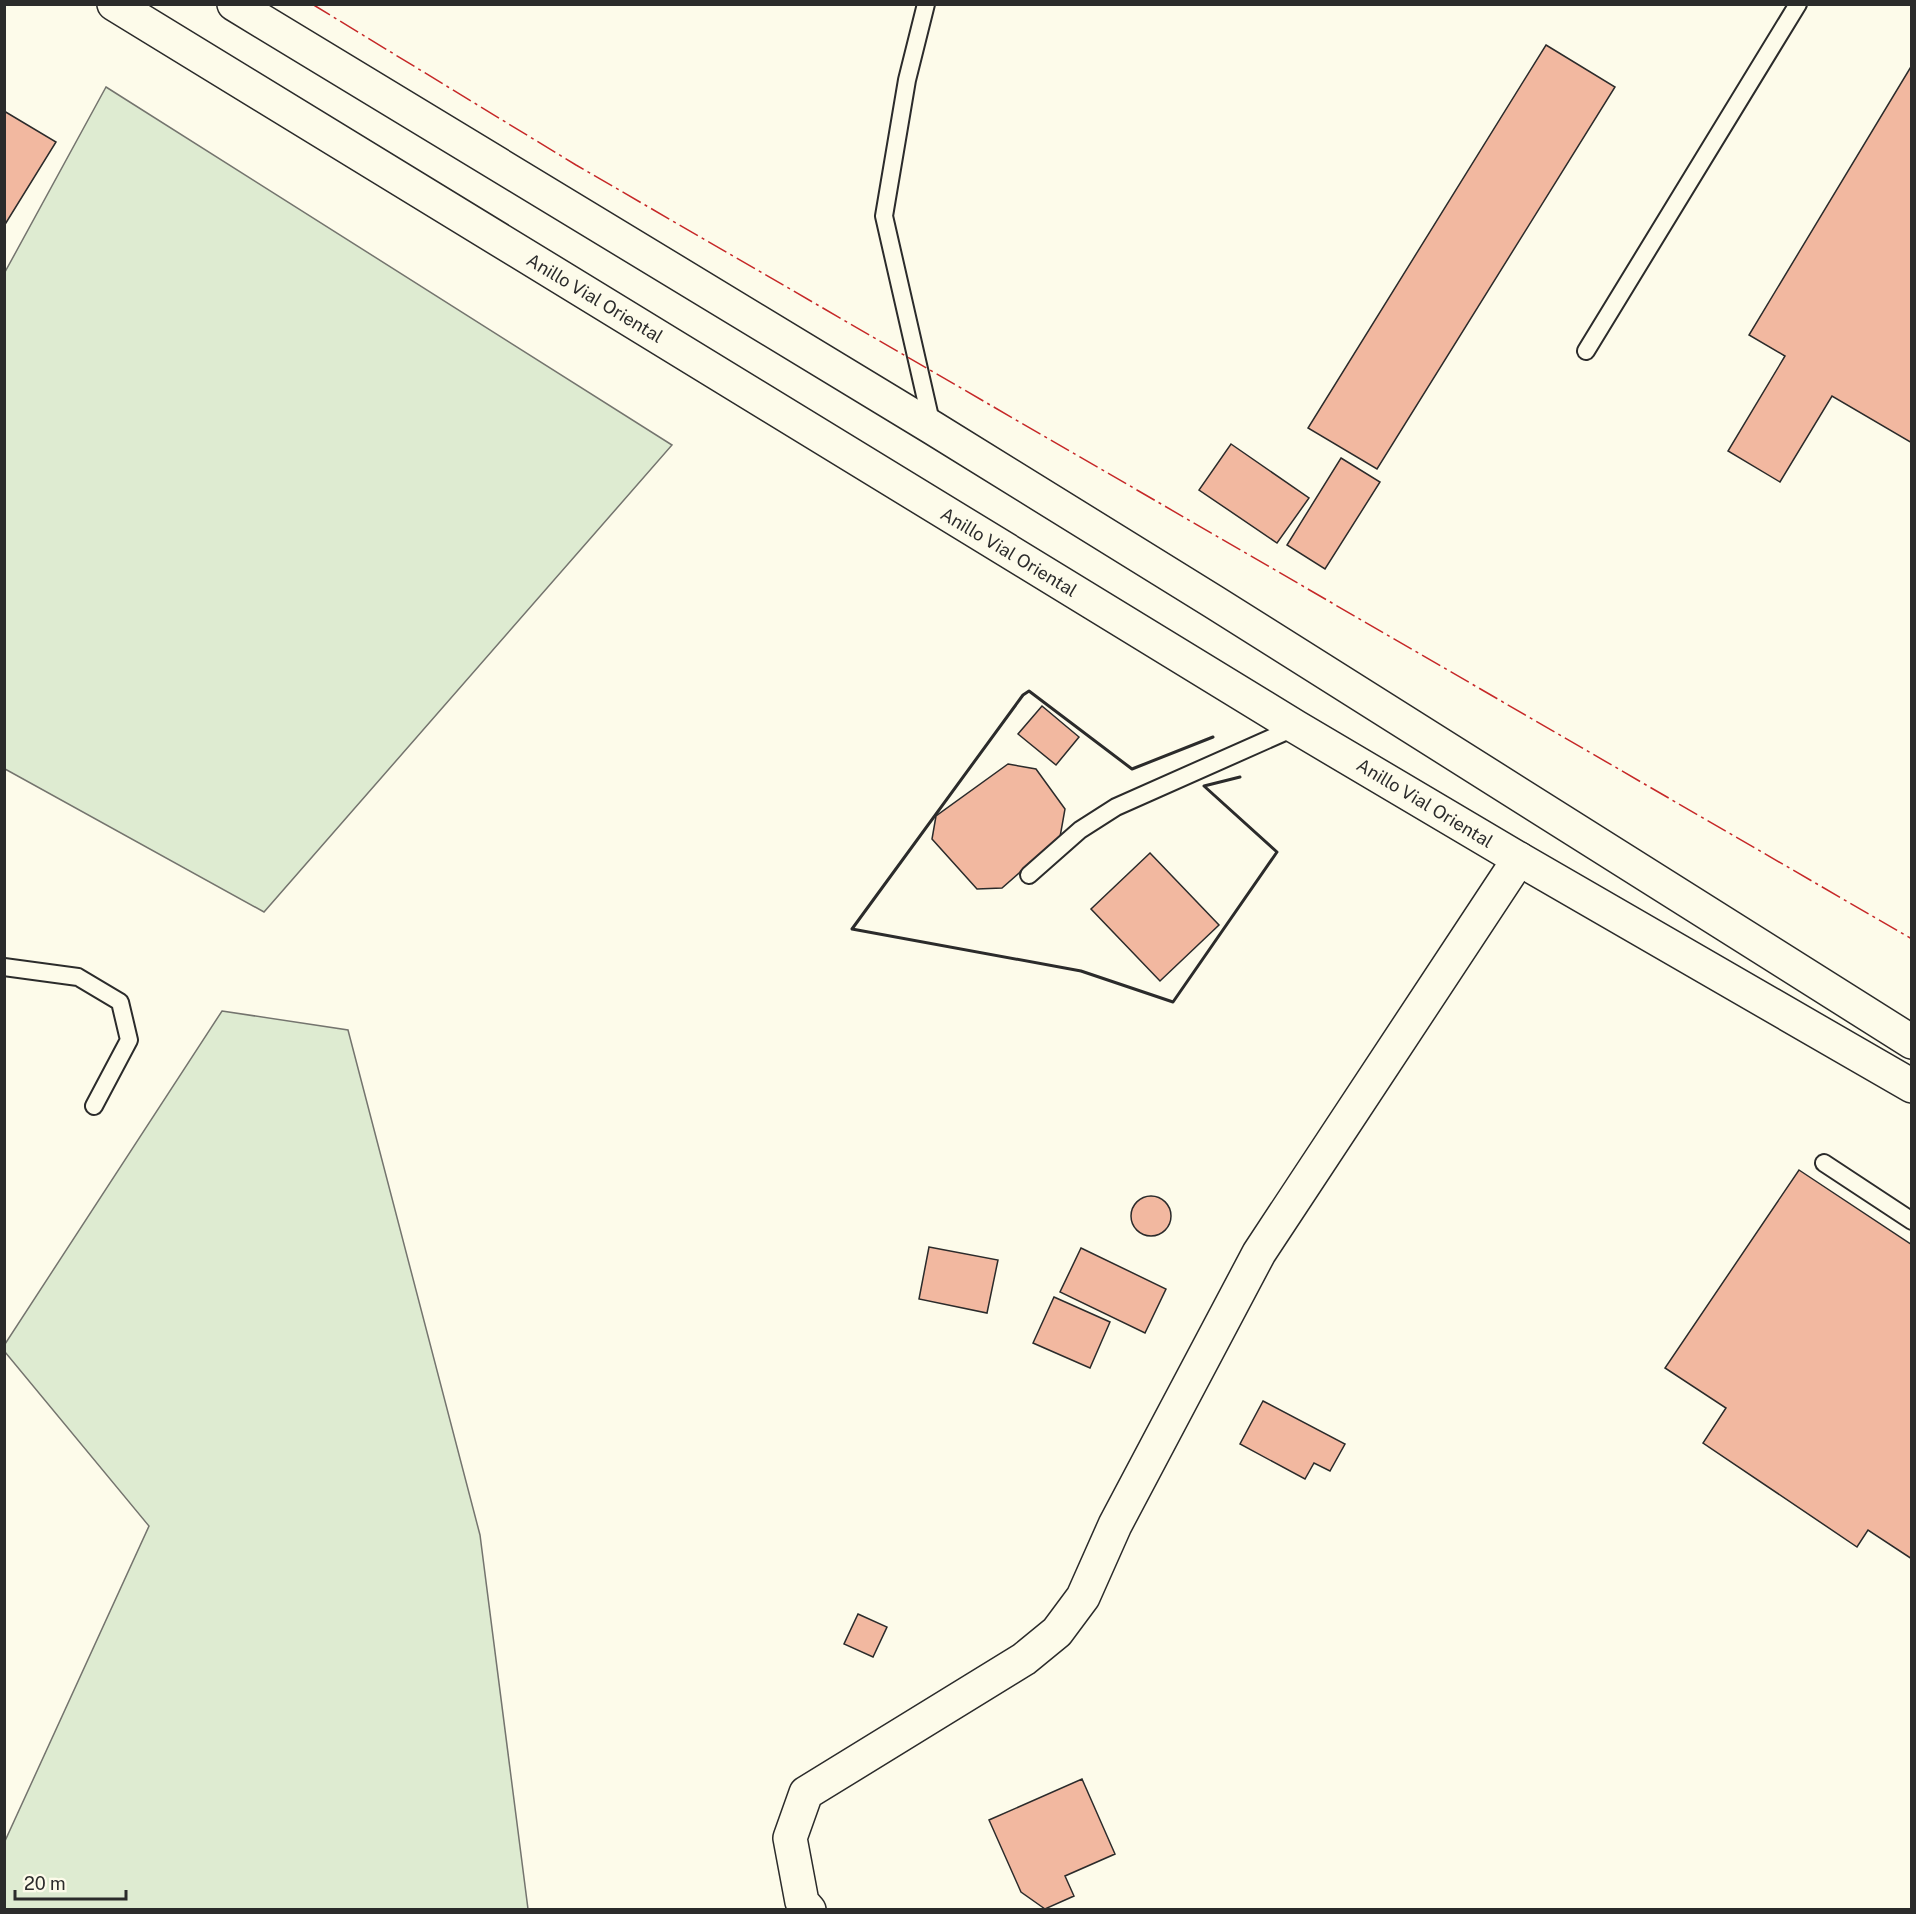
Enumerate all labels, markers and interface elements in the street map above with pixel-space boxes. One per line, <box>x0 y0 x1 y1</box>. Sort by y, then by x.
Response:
street label: Anillo Vial Oriental <box>523 249 667 347</box>
street label: Anillo Vial Oriental <box>937 503 1081 601</box>
street label: Anillo Vial Oriental <box>1353 754 1497 852</box>
scale bar <box>15 1863 126 1901</box>
text: 20 m <box>24 1873 66 1894</box>

